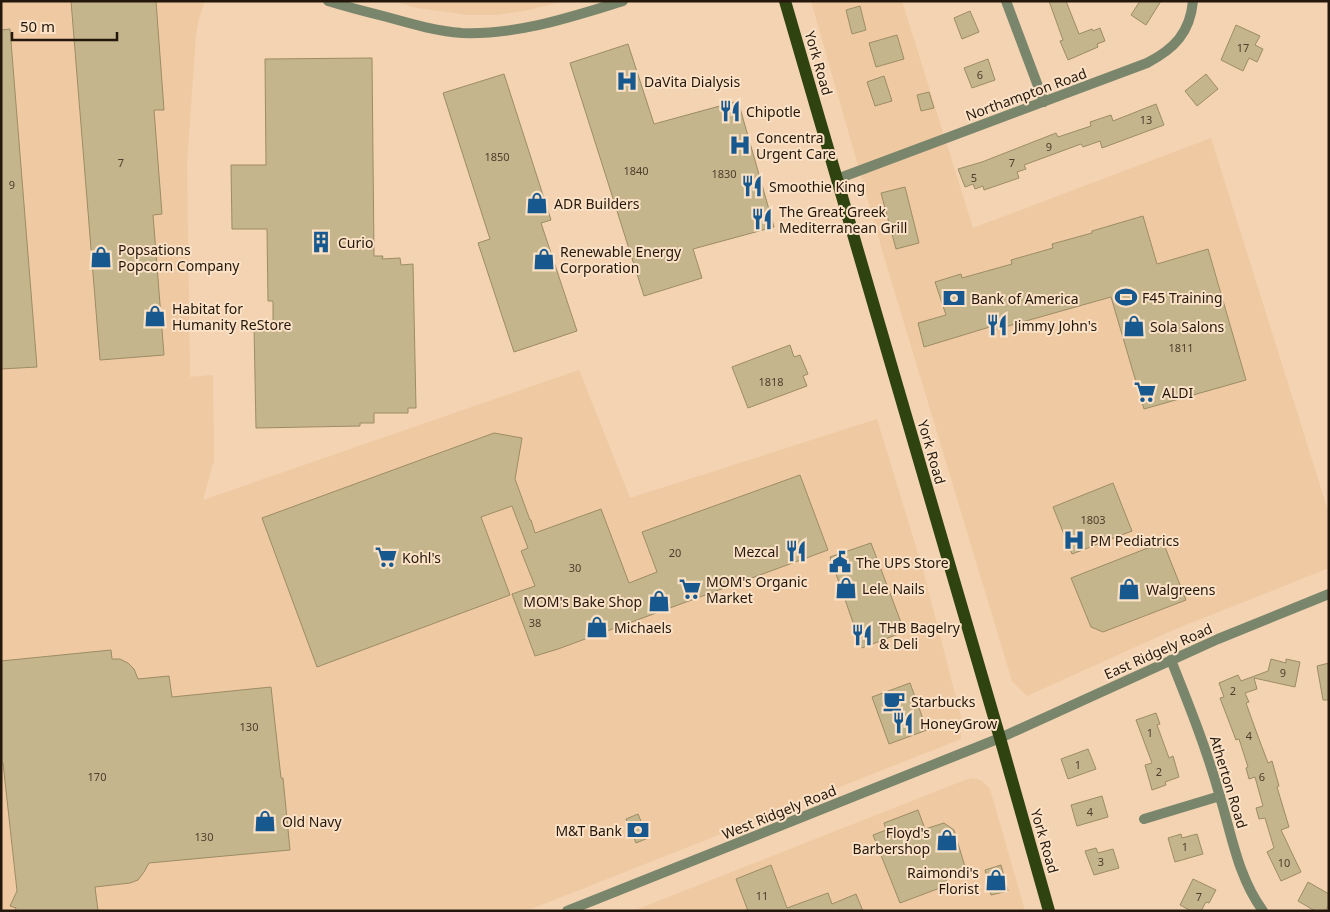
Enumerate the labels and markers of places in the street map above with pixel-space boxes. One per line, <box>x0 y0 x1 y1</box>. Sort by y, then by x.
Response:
hospital icon: DaVita Dialysis <box>614 68 640 94</box>
place label: DaVita Dialysis <box>644 72 740 91</box>
restaurant icon: Chipotle <box>717 98 743 124</box>
place label: Chipotle <box>746 102 801 121</box>
place label: Concentra Urgent Care <box>756 128 836 163</box>
hospital icon: Concentra Urgent Care <box>727 132 753 158</box>
restaurant icon: Smoothie King <box>739 173 765 199</box>
place label: Smoothie King <box>769 177 865 196</box>
shop icon: ADR Builders <box>524 190 550 216</box>
place label: ADR Builders <box>554 194 640 213</box>
place label: The Great Greek Mediterranean Grill <box>779 202 907 237</box>
restaurant icon: The Great Greek Mediterranean Grill <box>749 206 775 232</box>
building icon: Curio <box>308 229 334 255</box>
place label: Curio <box>338 233 373 252</box>
place label: Popsations Popcorn Company <box>118 240 240 275</box>
place label: Renewable Energy Corporation <box>560 242 682 277</box>
shop icon: Popsations Popcorn Company <box>88 244 114 270</box>
shop icon: Renewable Energy Corporation <box>531 246 557 272</box>
sports icon: F45 Training <box>1113 284 1139 310</box>
bank icon: Bank of America <box>941 285 967 311</box>
place label: F45 Training <box>1142 288 1223 307</box>
place label: Bank of America <box>971 289 1079 308</box>
place label: Habitat for Humanity ReStore <box>172 299 291 334</box>
shop icon: Habitat for Humanity ReStore <box>142 303 168 329</box>
restaurant icon: Jimmy John's <box>984 312 1010 338</box>
shop icon: Sola Salons <box>1121 313 1147 339</box>
place label: Jimmy John's <box>1012 316 1098 335</box>
place label: Sola Salons <box>1150 317 1225 336</box>
supermarket icon: ALDI <box>1132 379 1158 405</box>
place label: ALDI <box>1162 383 1194 402</box>
hospital icon: PM Pediatrics <box>1061 527 1087 553</box>
place label: PM Pediatrics <box>1090 531 1179 550</box>
restaurant icon: Mezcal <box>783 538 809 564</box>
place label: Mezcal <box>734 542 779 561</box>
supermarket icon: Kohl's <box>373 544 399 570</box>
place label: Kohl's <box>402 548 441 567</box>
public building icon: The UPS Store <box>827 549 853 575</box>
place label: The UPS Store <box>856 553 949 572</box>
place label: MOM's Organic Market <box>706 572 808 607</box>
shop icon: Lele Nails <box>833 575 859 601</box>
supermarket icon: MOM's Organic Market <box>677 576 703 602</box>
shop icon: Walgreens <box>1116 576 1142 602</box>
place label: Lele Nails <box>862 579 925 598</box>
place label: Walgreens <box>1146 580 1216 599</box>
shop icon: MOM's Bake Shop <box>646 588 672 614</box>
place label: MOM's Bake Shop <box>523 592 642 611</box>
shop icon: Michaels <box>584 614 610 640</box>
place label: Michaels <box>614 618 672 637</box>
place label: THB Bagelry & Deli <box>879 618 961 653</box>
restaurant icon: THB Bagelry & Deli <box>849 622 875 648</box>
cafe icon: Starbucks <box>881 688 907 714</box>
place label: Starbucks <box>911 692 976 711</box>
restaurant icon: HoneyGrow <box>890 710 916 736</box>
place label: HoneyGrow <box>920 714 997 733</box>
shop icon: Old Navy <box>252 808 278 834</box>
place label: Old Navy <box>282 812 342 831</box>
bank icon: M&T Bank <box>625 817 651 843</box>
place label: M&T Bank <box>555 821 623 840</box>
place label: Floyd's Barbershop <box>853 823 930 858</box>
shop icon: Floyd's Barbershop <box>934 827 960 853</box>
place label: Raimondi's Florist <box>907 863 979 898</box>
shop icon: Raimondi's Florist <box>983 867 1009 893</box>

